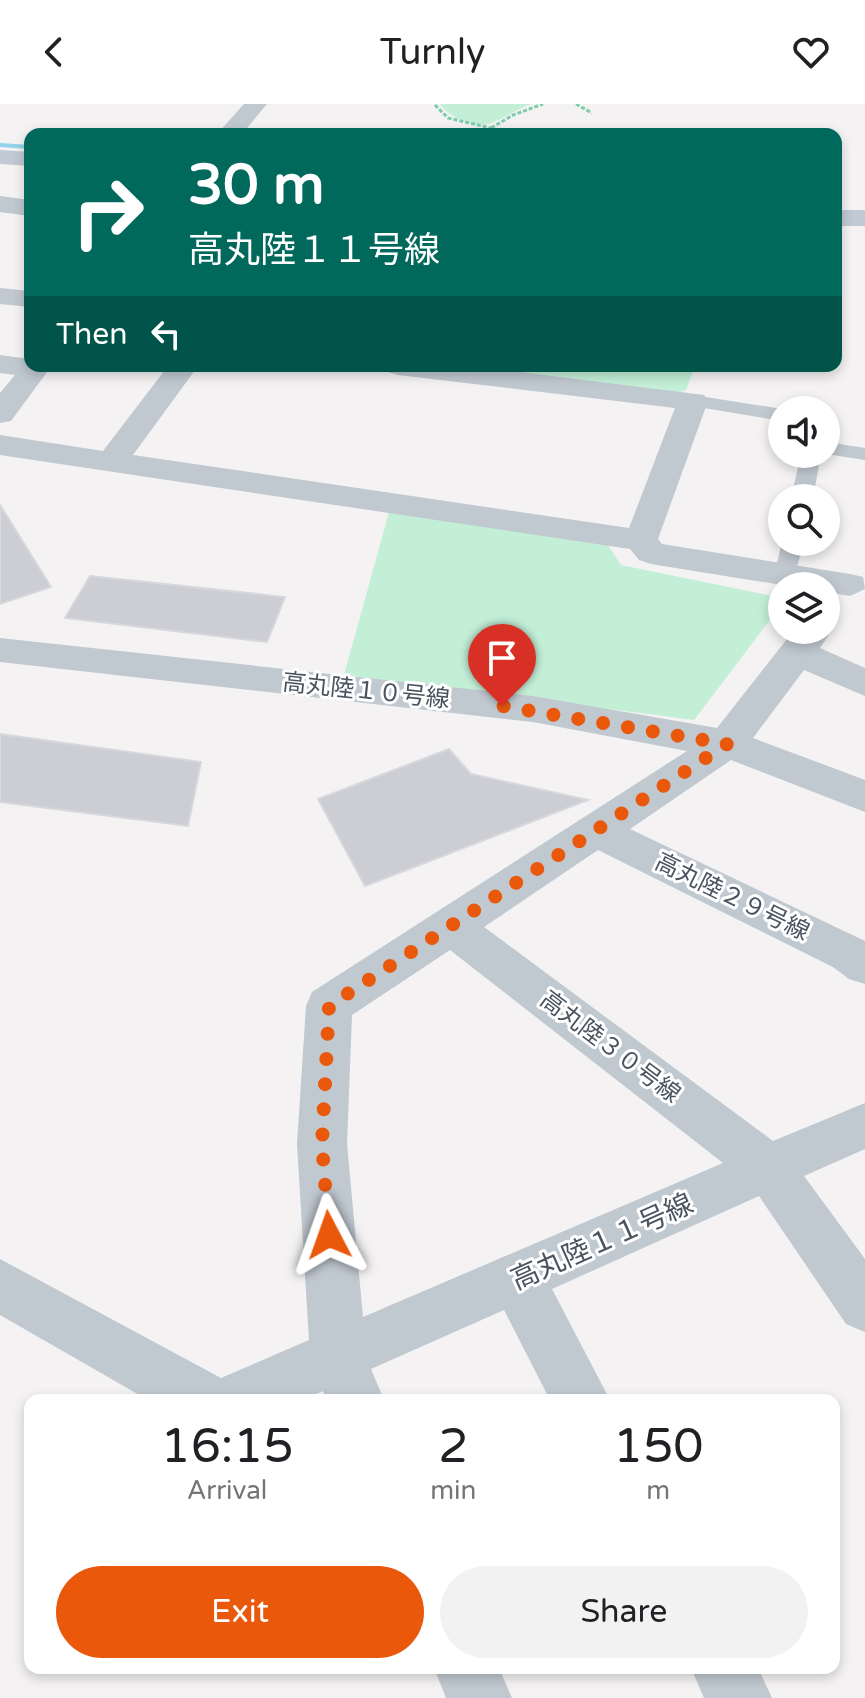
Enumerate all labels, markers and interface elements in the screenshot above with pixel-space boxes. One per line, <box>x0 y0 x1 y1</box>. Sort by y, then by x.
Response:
icon: back <box>32 30 76 74</box>
icon: heart <box>789 30 833 74</box>
text: Turnly <box>380 31 485 74</box>
text: 30 m <box>188 152 324 219</box>
icon: right <box>56 160 160 264</box>
text: 高丸陸１１号線 <box>188 229 440 272</box>
icon: left <box>144 312 188 356</box>
text: Then <box>56 316 128 353</box>
map controls <box>768 396 840 644</box>
button: sound <box>768 396 840 468</box>
button: search <box>768 484 840 556</box>
button: layers <box>768 572 840 644</box>
pin <box>468 624 536 706</box>
icon: arrive <box>480 636 524 680</box>
street label: 高丸陸１０号線 <box>281 668 451 714</box>
street label: 高丸陸２９号線 <box>650 847 814 947</box>
street label: 高丸陸３０号線 <box>534 985 686 1109</box>
street label: 高丸陸１１号線 <box>506 1187 698 1297</box>
position arrow <box>287 1193 371 1277</box>
text: 16:15 <box>161 1418 294 1476</box>
text: 2 <box>438 1418 468 1476</box>
text: 150 <box>613 1418 703 1476</box>
text: Arrival <box>187 1475 267 1506</box>
text: min <box>430 1475 476 1506</box>
text: m <box>646 1475 670 1506</box>
button: Exit <box>56 1566 424 1658</box>
button: Share <box>440 1566 808 1658</box>

